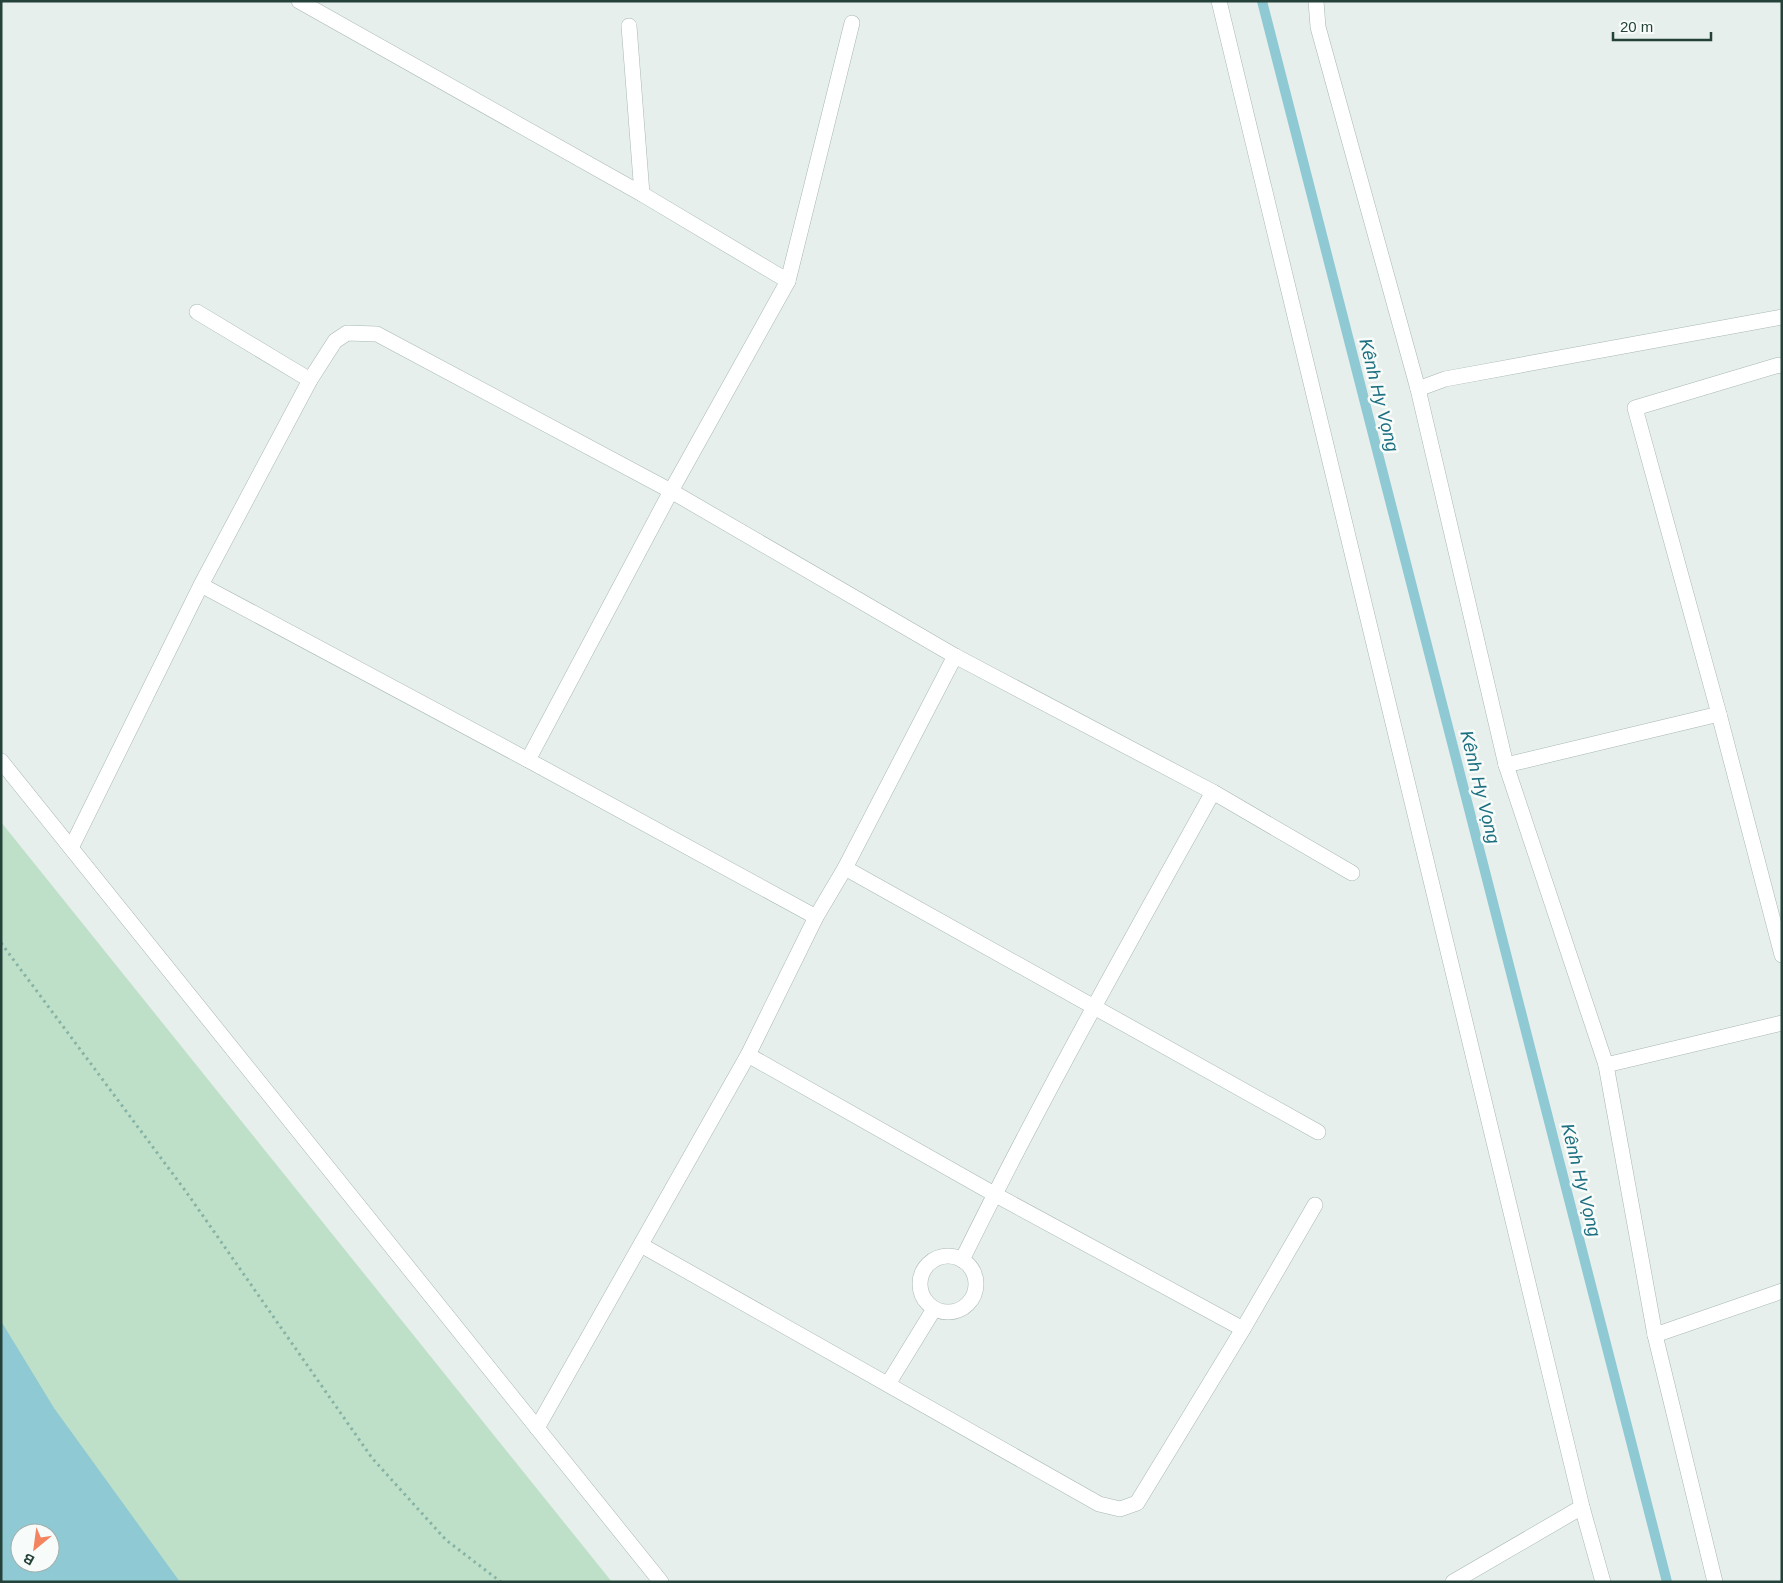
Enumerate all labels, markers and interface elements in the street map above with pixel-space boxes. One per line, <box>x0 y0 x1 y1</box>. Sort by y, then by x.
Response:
scale bar <box>1613 10 1710 42</box>
text: 20 m <box>1620 18 1653 35</box>
water label: Kênh Hy Vọng <box>1355 336 1403 454</box>
water label: Kênh Hy Vọng <box>1456 728 1504 846</box>
water label: Kênh Hy Vọng <box>1557 1121 1605 1239</box>
north arrow <box>10 1523 60 1573</box>
text: B <box>20 1550 37 1569</box>

